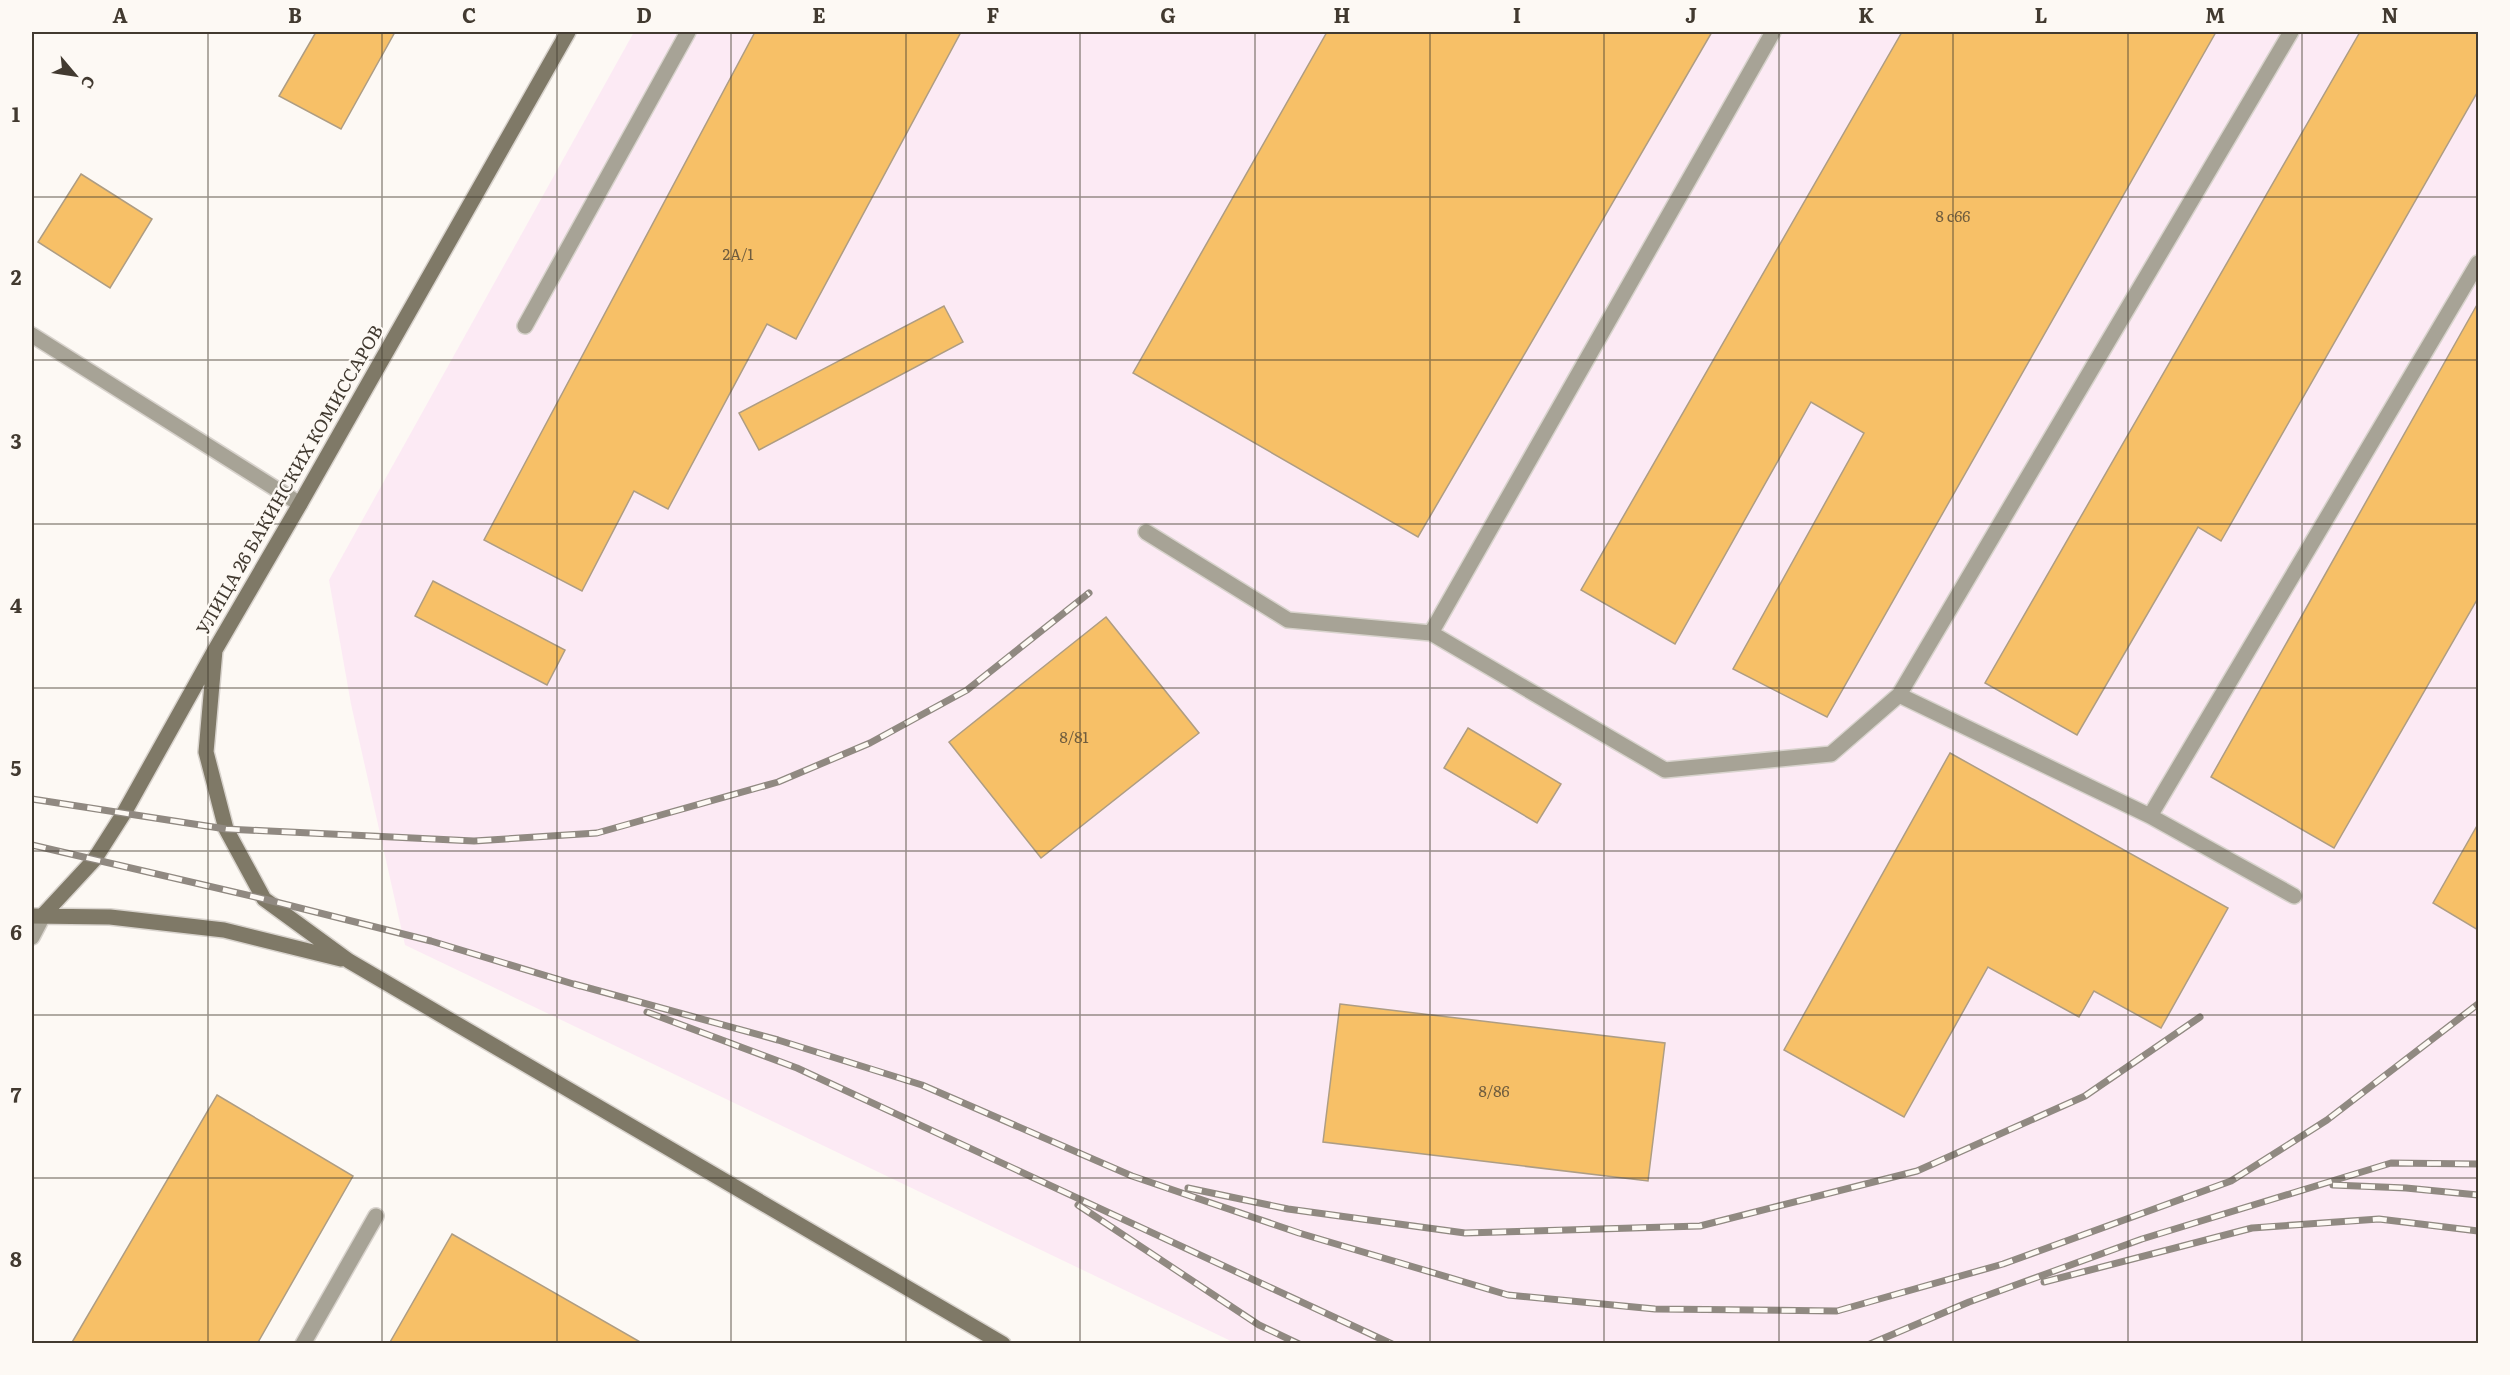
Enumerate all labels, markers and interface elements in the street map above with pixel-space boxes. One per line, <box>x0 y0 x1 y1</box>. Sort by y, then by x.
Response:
text: A <box>112 0 128 29</box>
text: B <box>288 0 302 29</box>
text: C <box>462 0 476 29</box>
text: D <box>636 0 652 29</box>
text: E <box>812 0 826 29</box>
text: F <box>987 0 1000 29</box>
text: G <box>1160 0 1176 29</box>
text: H <box>1334 0 1350 29</box>
text: I <box>1513 0 1521 29</box>
text: J <box>1685 0 1697 29</box>
text: K <box>1858 0 1874 29</box>
text: L <box>2035 0 2048 29</box>
text: M <box>2205 0 2225 29</box>
text: N <box>2382 0 2398 29</box>
north arrow <box>45 45 105 105</box>
text: С <box>76 72 102 94</box>
text: 1 <box>12 98 20 128</box>
house number: 8 с66 <box>1936 204 1970 227</box>
house number: 2А/1 <box>722 242 754 265</box>
text: 2 <box>11 261 22 291</box>
street label: УЛИЦА 26 БАКИНСКИХ КОМИССАРОВ <box>189 319 389 639</box>
text: 3 <box>10 425 22 455</box>
text: 4 <box>10 589 22 619</box>
house number: 8/81 <box>1059 725 1089 748</box>
text: 5 <box>11 752 22 782</box>
text: 6 <box>10 916 22 946</box>
text: 7 <box>11 1079 22 1109</box>
house number: 8/86 <box>1478 1079 1510 1102</box>
text: 8 <box>10 1243 22 1273</box>

